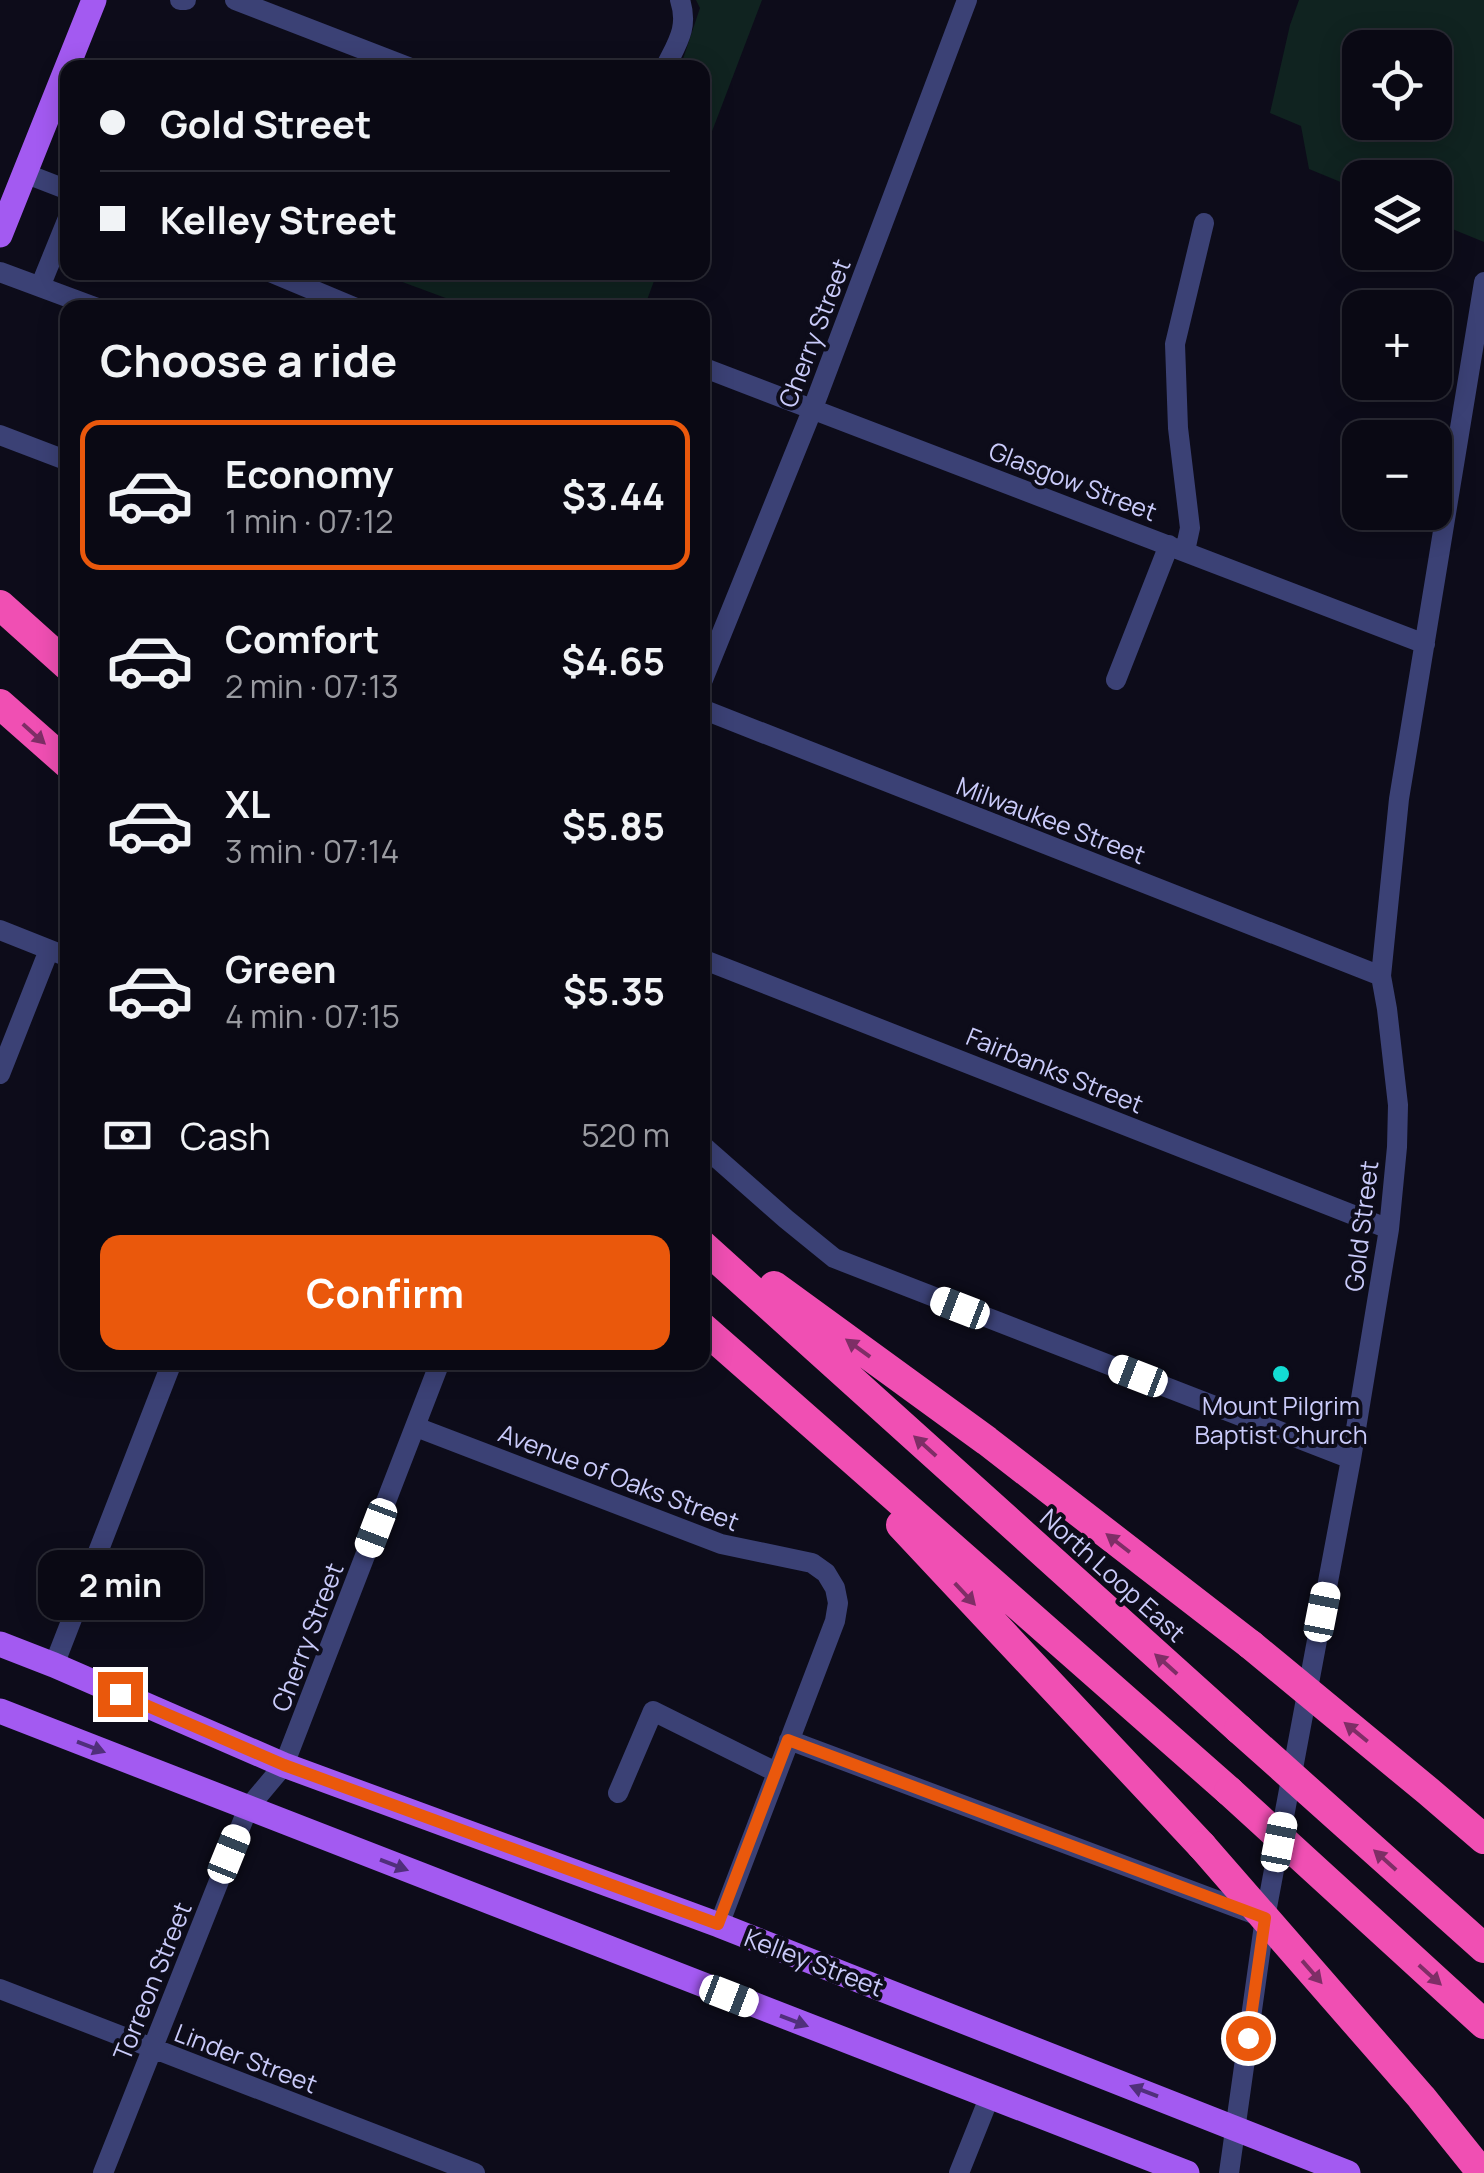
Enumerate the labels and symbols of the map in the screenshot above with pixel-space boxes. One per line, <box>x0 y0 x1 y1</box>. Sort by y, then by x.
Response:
street label: Cherry Street <box>770 254 858 412</box>
street label: Glasgow Street <box>984 433 1162 529</box>
one-way arrow <box>21 722 46 744</box>
street label: Milwaukee Street <box>952 768 1150 872</box>
street label: Fairbanks Street <box>961 1019 1149 1121</box>
street label: Gold Street <box>1336 1159 1386 1293</box>
car <box>927 1283 993 1333</box>
one-way arrow <box>845 1338 872 1358</box>
car <box>1105 1351 1171 1401</box>
marker: Mount Pilgrim Baptist Church <box>1270 1363 1292 1385</box>
place label: Mount Pilgrim Baptist Church <box>1194 1388 1368 1452</box>
street label: Avenue of Oaks Street <box>494 1415 744 1539</box>
one-way arrow <box>913 1435 938 1457</box>
car <box>351 1495 401 1561</box>
street label: North Loop East <box>1033 1500 1193 1650</box>
one-way arrow <box>1106 1532 1132 1553</box>
callout: 2 min <box>38 1549 202 1619</box>
street label: Cherry Street <box>263 1558 351 1716</box>
car <box>1302 1580 1342 1644</box>
one-way arrow <box>953 1582 976 1606</box>
one-way arrow <box>1154 1653 1179 1675</box>
route end <box>98 1672 143 1717</box>
one-way arrow <box>1343 1721 1368 1743</box>
one-way arrow <box>76 1739 106 1755</box>
car <box>1259 1810 1299 1874</box>
car <box>204 1821 254 1887</box>
one-way arrow <box>1373 1849 1398 1871</box>
one-way arrow <box>379 1857 409 1873</box>
street label: Torreon Street <box>104 1896 200 2066</box>
street label: Kelley Street <box>740 1919 888 2005</box>
one-way arrow <box>1301 1960 1323 1985</box>
one-way arrow <box>1418 1963 1442 1986</box>
car <box>696 1971 762 2021</box>
one-way arrow <box>779 2014 809 2030</box>
street label: Linder Street <box>170 2015 322 2101</box>
route start <box>1226 2016 1271 2061</box>
one-way arrow <box>1129 2083 1159 2099</box>

